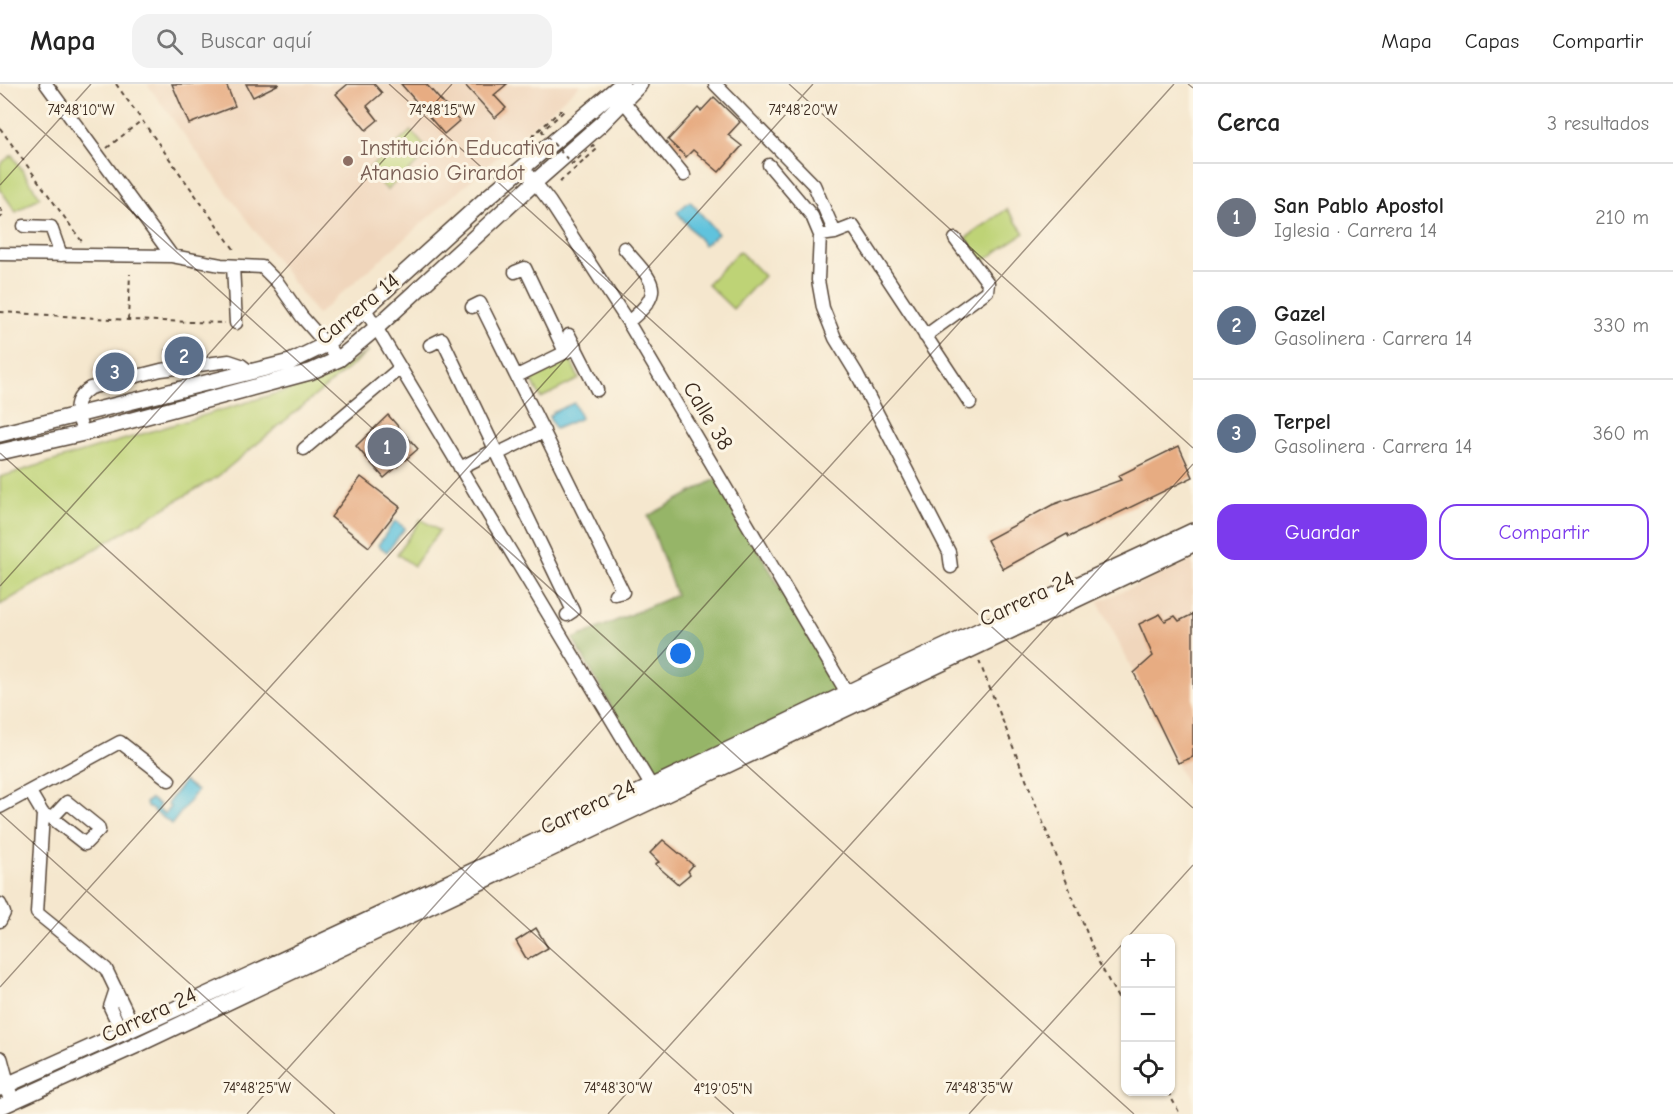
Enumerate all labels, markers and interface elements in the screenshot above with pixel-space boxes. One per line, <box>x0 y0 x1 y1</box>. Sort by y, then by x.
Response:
search box <box>132 14 552 68</box>
text: Mapa <box>30 25 96 57</box>
icon: search <box>153 25 186 58</box>
text: Buscar aquí <box>201 28 312 54</box>
text: Mapa <box>1381 29 1432 53</box>
text: Capas <box>1465 29 1519 53</box>
text: Compartir <box>1552 29 1643 53</box>
text: 74°48'10"W <box>48 101 115 119</box>
text: 74°48'15"W <box>409 101 475 119</box>
text: 74°48'20"W <box>769 101 837 119</box>
text: Cerca <box>1217 108 1281 138</box>
text: 3 resultados <box>1547 112 1649 135</box>
place label: Institución Educativa Atanasio Girardot <box>360 135 555 186</box>
marker: Institución Educativa Atanasio Girardot <box>341 154 355 168</box>
text: San Pablo Apostol <box>1274 193 1444 219</box>
text: 1 <box>1233 206 1240 229</box>
text: 210 m <box>1595 206 1649 229</box>
text: Iglesia · Carrera 14 <box>1274 219 1437 242</box>
street label: Carrera 14 <box>311 268 405 350</box>
text: Gazel <box>1274 301 1326 327</box>
text: 2 <box>1232 314 1241 337</box>
text: 330 m <box>1593 314 1649 337</box>
text: Gasolinera · Carrera 14 <box>1274 327 1472 350</box>
pin: 2 <box>164 334 204 378</box>
pin: 3 <box>96 350 134 394</box>
street label: Calle 38 <box>677 377 739 455</box>
text: Terpel <box>1274 409 1331 435</box>
text: 3 <box>1232 422 1241 445</box>
text: 360 m <box>1593 422 1649 445</box>
pin: 1 <box>368 424 406 470</box>
text: Gasolinera · Carrera 14 <box>1274 435 1472 458</box>
button: Guardar <box>1217 504 1427 560</box>
button: Compartir <box>1439 504 1649 560</box>
street label: Carrera 24 <box>975 566 1079 632</box>
your location <box>666 639 695 668</box>
street label: Carrera 24 <box>536 774 640 840</box>
map controls <box>1121 934 1175 1096</box>
button: + <box>1121 934 1175 988</box>
street label: Carrera 24 <box>97 982 201 1048</box>
button: − <box>1121 988 1175 1042</box>
button: locate <box>1121 1042 1175 1096</box>
text: 74°48'25"W <box>223 1079 291 1097</box>
text: 74°48'30"W <box>584 1079 652 1097</box>
text: 74°48'35"W <box>945 1079 1013 1097</box>
text: 4°19'05"N <box>693 1080 753 1098</box>

